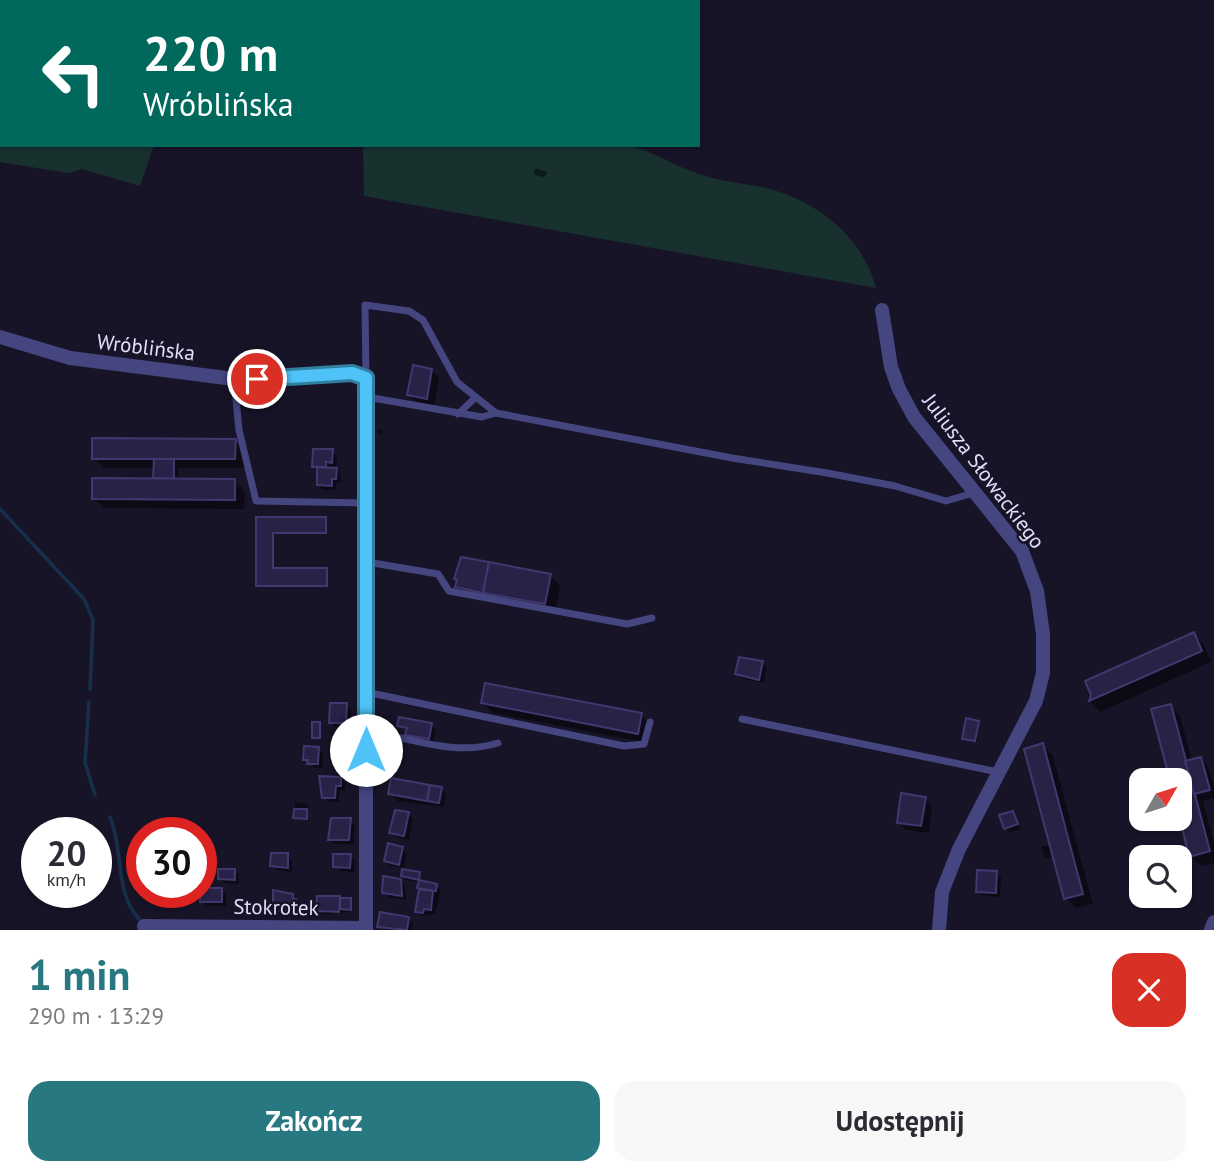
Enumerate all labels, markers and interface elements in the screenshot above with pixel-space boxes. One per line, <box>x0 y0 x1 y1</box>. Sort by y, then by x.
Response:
text: 220 m <box>143 21 278 85</box>
icon: left <box>28 28 119 119</box>
text: Wróblińska <box>143 83 294 125</box>
street label: Wróblińska <box>95 328 197 366</box>
pin <box>227 349 287 409</box>
icon: arrive <box>238 360 276 398</box>
street label: Juliusza Słowackiego <box>916 387 1051 554</box>
position arrow <box>329 713 403 787</box>
north arrow <box>1129 768 1192 831</box>
map controls <box>1129 768 1192 908</box>
speed limit sign: 30 <box>126 817 217 908</box>
text: 20 <box>47 830 86 876</box>
button: search <box>1129 845 1192 908</box>
text: km/h <box>47 868 86 891</box>
street label: Stokrotek <box>233 893 319 921</box>
text: 1 min <box>28 947 130 1002</box>
button: close <box>1112 953 1186 1027</box>
text: 290 m · 13:29 <box>28 1001 164 1030</box>
button: Zakończ <box>28 1081 600 1161</box>
button: Udostępnij <box>614 1081 1186 1161</box>

